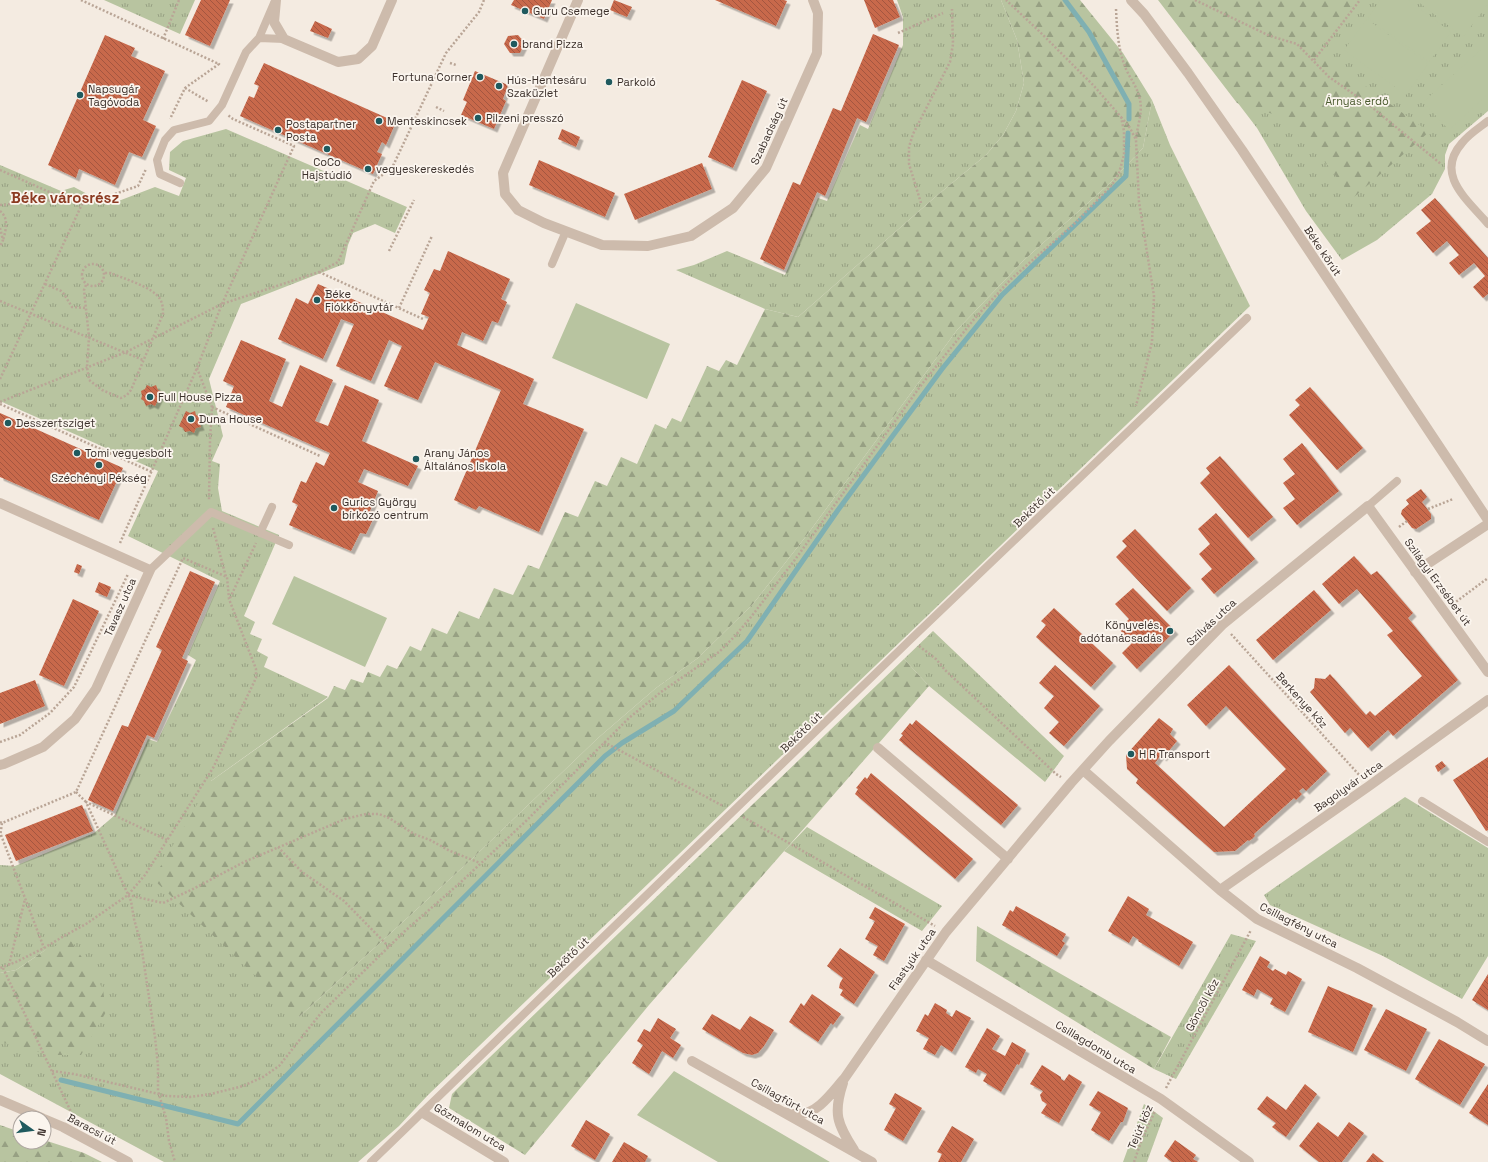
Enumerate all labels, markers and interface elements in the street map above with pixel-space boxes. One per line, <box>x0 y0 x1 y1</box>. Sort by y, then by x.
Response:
place label: Guru Csemege <box>533 4 610 18</box>
marker: Guru Csemege <box>520 6 530 16</box>
place label: brand Pizza <box>522 37 584 51</box>
marker: brand Pizza <box>509 39 519 49</box>
place label: Fortuna Corner <box>392 70 472 84</box>
marker: Fortuna Corner <box>475 72 485 82</box>
place label: Hús-Hentesáru Szaküzlet <box>507 73 586 100</box>
place label: Parkoló <box>617 75 656 89</box>
marker: Parkoló <box>604 77 614 87</box>
marker: Hús-Hentesáru Szaküzlet <box>494 81 504 91</box>
place label: Napsugár Tagóvoda <box>88 82 140 109</box>
marker: Napsugár Tagóvoda <box>75 90 85 100</box>
park label: Árnyas erdő <box>1325 94 1389 108</box>
street label: Szabadság út <box>747 95 791 167</box>
place label: Pilzeni presszó <box>486 111 564 125</box>
marker: Pilzeni presszó <box>473 113 483 123</box>
place label: Menteskincsek <box>387 114 467 128</box>
marker: Menteskincsek <box>374 116 384 126</box>
place label: Postapartner Posta <box>286 117 356 144</box>
marker: Postapartner Posta <box>273 125 283 135</box>
marker: CoCo Hajstúdió <box>322 144 332 154</box>
place label: CoCo Hajstúdió <box>302 155 352 182</box>
place label: vegyeskereskedés <box>376 162 474 176</box>
marker: vegyeskereskedés <box>363 164 373 174</box>
district label: Béke városrész <box>11 188 119 207</box>
street label: Béke körút <box>1301 223 1345 279</box>
place label: Béke Fiókkönyvtár <box>325 287 394 314</box>
marker: Béke Fiókkönyvtár <box>312 295 322 305</box>
place label: Full House Pizza <box>158 390 243 404</box>
marker: Full House Pizza <box>145 392 155 402</box>
place label: Duna House <box>199 412 262 426</box>
marker: Duna House <box>186 414 196 424</box>
place label: Desszertsziget <box>16 416 95 430</box>
marker: Desszertsziget <box>3 418 13 428</box>
place label: Tomi vegyesbolt <box>85 446 172 460</box>
place label: Arany János Általános Iskola <box>424 446 507 473</box>
marker: Tomi vegyesbolt <box>72 448 82 458</box>
marker: Arany János Általános Iskola <box>411 454 421 464</box>
marker: Széchényi Pékség <box>94 460 104 470</box>
place label: Széchényi Pékség <box>51 471 147 485</box>
street label: Bekötő út <box>1010 484 1058 530</box>
place label: Gurics György bírkózó centrum <box>342 495 428 522</box>
marker: Gurics György bírkózó centrum <box>329 503 339 513</box>
street label: Szilágyi Erzsébet út <box>1402 535 1474 629</box>
street label: Tavasz utca <box>101 575 139 638</box>
street label: Szilvás utca <box>1183 595 1239 649</box>
place label: Könyvelés, adótanácsadás <box>1080 618 1162 645</box>
marker: Könyvelés, adótanácsadás <box>1165 626 1175 636</box>
street label: Berkenye köz <box>1273 669 1331 731</box>
street label: Bekötő út <box>777 709 825 755</box>
place label: H R Transport <box>1139 747 1210 761</box>
marker: H R Transport <box>1126 749 1136 759</box>
street label: Bagolyvár utca <box>1311 757 1385 815</box>
street label: Csillagfény utca <box>1258 899 1341 951</box>
street label: Fiastyúk utca <box>886 925 939 993</box>
street label: Bekötő út <box>544 934 592 980</box>
street label: Göncöl köz <box>1182 976 1222 1034</box>
street label: Csillagdomb utca <box>1053 1017 1140 1077</box>
street label: Csillagfürt utca <box>749 1075 828 1127</box>
street label: Gőzmalom utca <box>431 1100 509 1154</box>
street label: Tejút köz <box>1124 1102 1156 1151</box>
north arrow <box>12 1110 52 1150</box>
street label: Baracsi út <box>65 1110 119 1148</box>
text: N <box>34 1127 49 1138</box>

